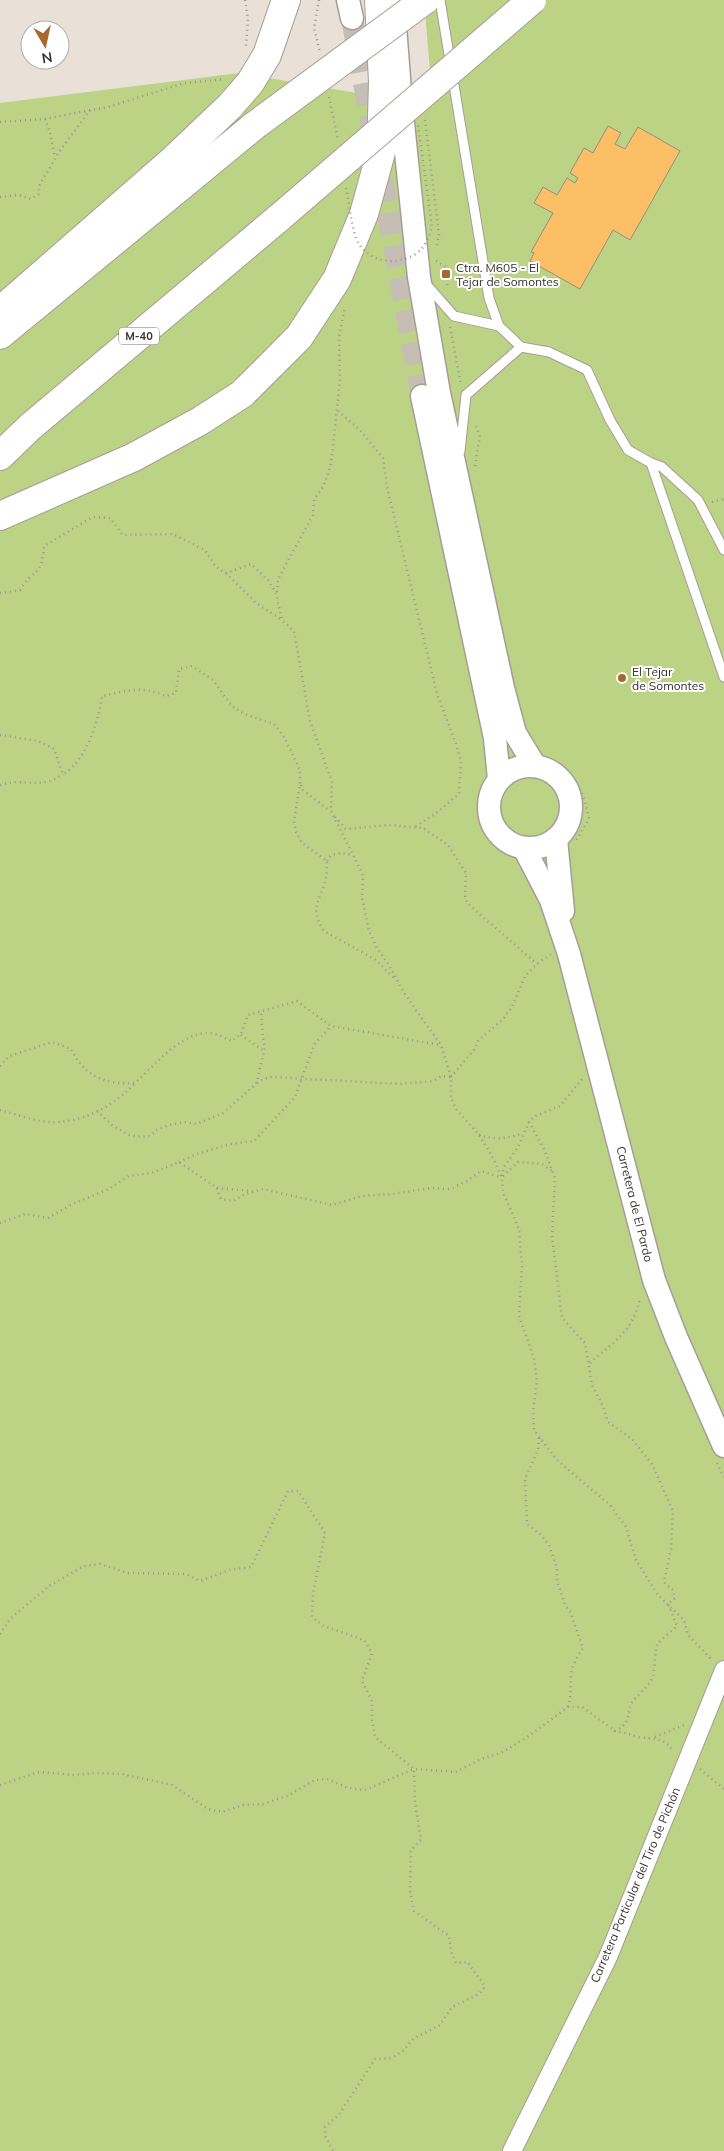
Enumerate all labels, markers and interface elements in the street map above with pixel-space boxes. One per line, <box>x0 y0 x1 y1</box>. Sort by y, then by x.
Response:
north arrow <box>20 20 70 70</box>
text: N <box>40 48 54 68</box>
place label: Ctra. M605 - El Tejar de Somontes <box>456 260 559 289</box>
marker: Ctra. M605 - El Tejar de Somontes <box>440 268 452 280</box>
road number: M-40 <box>119 328 159 344</box>
place label: El Tejar de Somontes <box>632 664 704 693</box>
marker: El Tejar de Somontes <box>616 672 628 684</box>
street label: Carretera de El Pardo <box>613 1145 657 1264</box>
street label: Carretera Particular del Tiro de Pichón <box>587 1785 683 1985</box>

